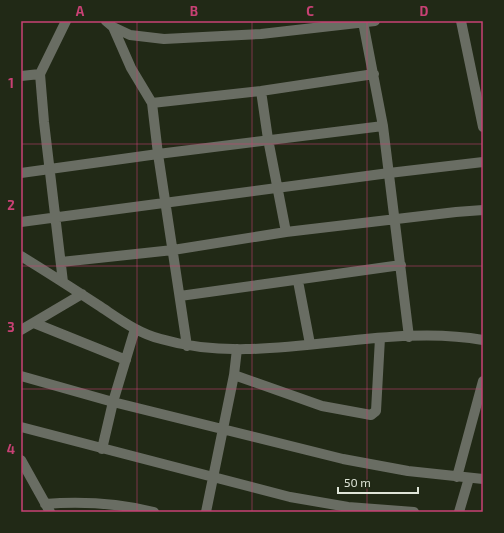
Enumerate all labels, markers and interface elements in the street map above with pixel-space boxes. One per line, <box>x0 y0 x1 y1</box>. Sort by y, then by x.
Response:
text: A <box>76 3 85 19</box>
text: B <box>190 3 198 19</box>
text: C <box>306 3 314 19</box>
text: D <box>420 3 429 19</box>
text: 1 <box>8 75 14 91</box>
text: 2 <box>7 197 15 213</box>
text: 3 <box>7 319 15 335</box>
text: 4 <box>7 441 15 457</box>
scale bar <box>338 469 418 495</box>
text: 50 m <box>344 475 371 489</box>

